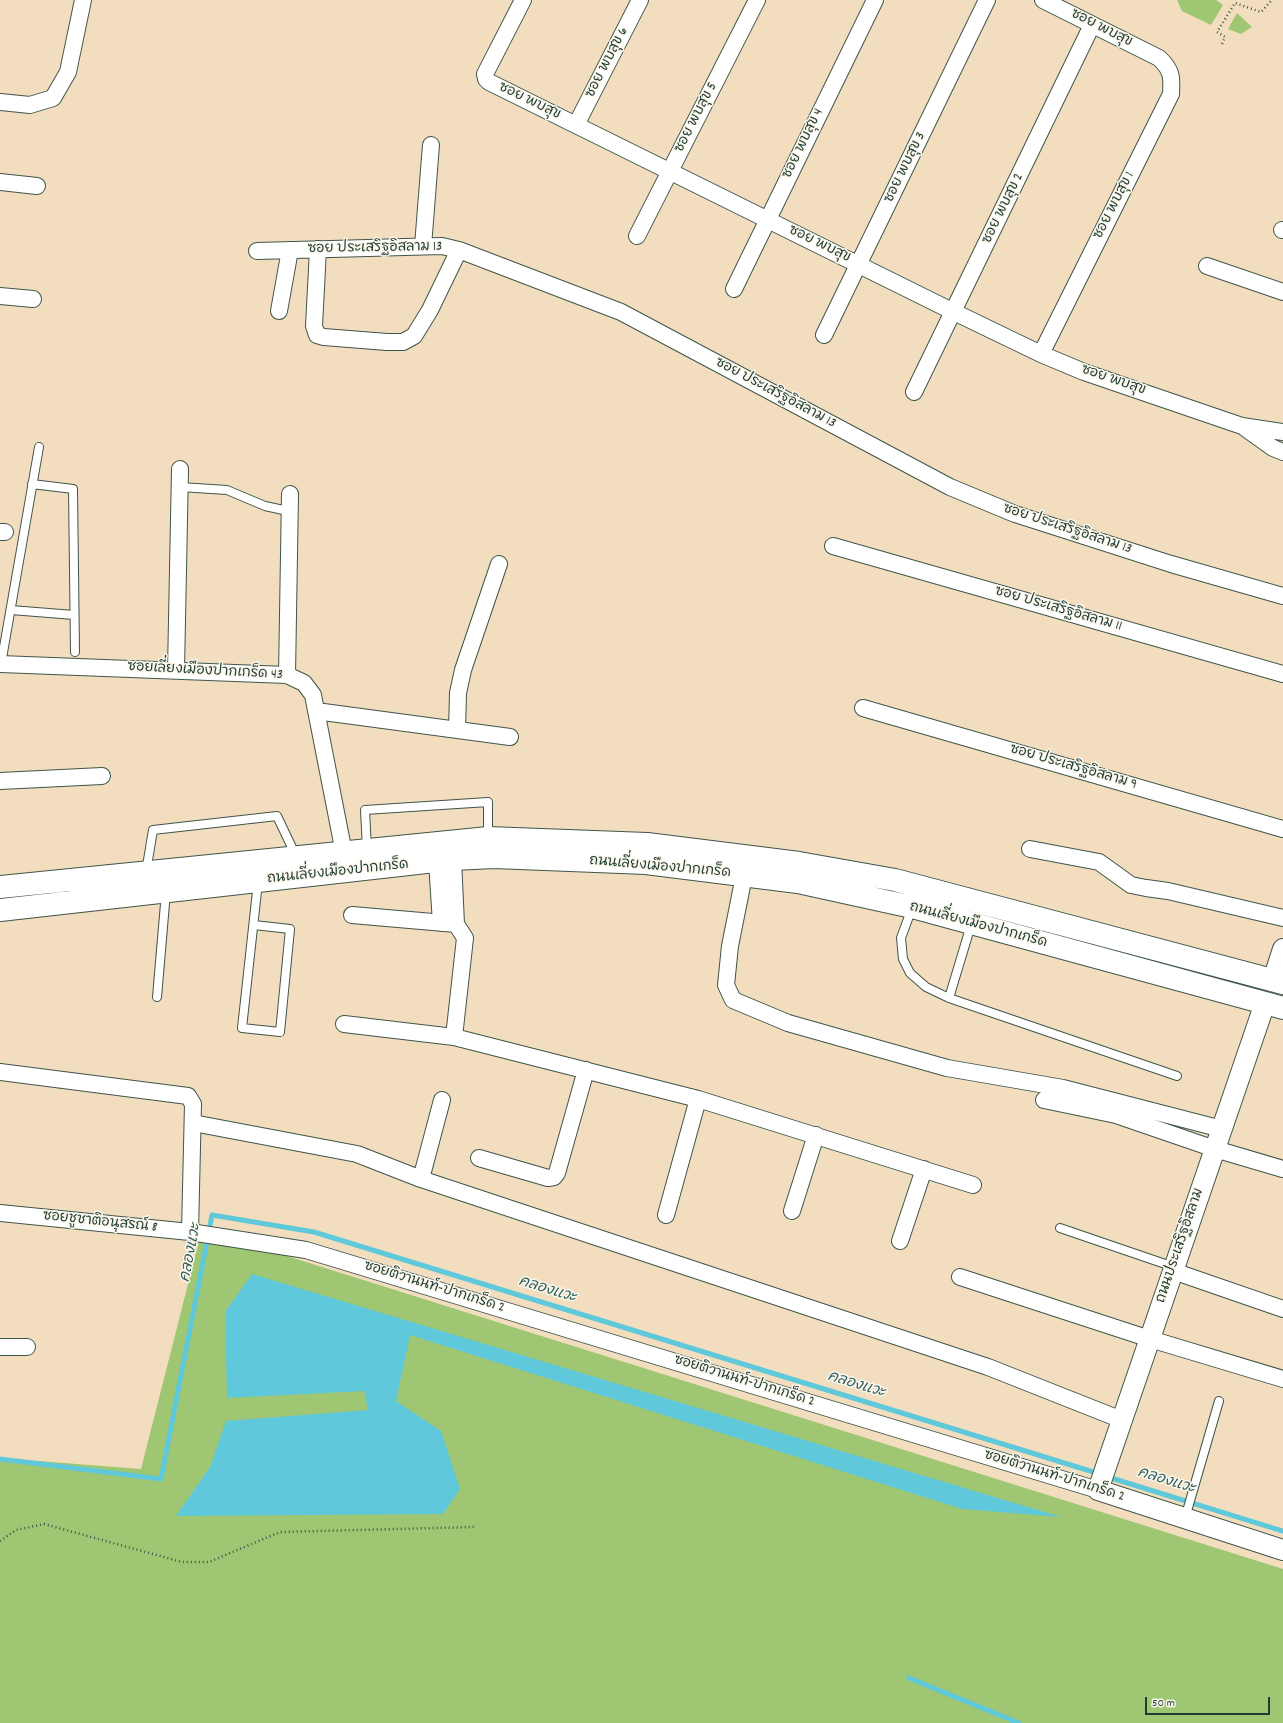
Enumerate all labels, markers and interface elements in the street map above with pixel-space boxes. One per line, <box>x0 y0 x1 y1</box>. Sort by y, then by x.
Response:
street label: ซอย พบสุข <box>1067 6 1135 52</box>
street label: ซอย พบสุข 6 <box>583 25 633 101</box>
street label: ซอย พบสุข <box>495 80 563 124</box>
street label: ซอย พบสุข 5 <box>672 80 722 156</box>
street label: ซอย พบสุข 4 <box>780 106 828 182</box>
street label: ซอย พบสุข 3 <box>882 130 930 206</box>
street label: ซอย พบสุข 1 <box>1091 170 1139 242</box>
street label: ซอย พบสุข 2 <box>980 171 1028 247</box>
street label: ซอย พบสุข <box>785 223 853 267</box>
street label: ซอย ประเสริฐอิสลาม 13 <box>308 239 442 259</box>
street label: ซอย ประเสริฐอิสลาม 13 <box>712 355 838 433</box>
street label: ซอย พบสุข <box>1079 362 1147 400</box>
street label: ซอย ประเสริฐอิสลาม 13 <box>1000 501 1134 559</box>
street label: ซอย ประเสริฐอิสลาม 11 <box>993 584 1123 636</box>
street label: ซอยเลี่ยงเมืองปากเกร็ด 43 <box>127 660 283 684</box>
street label: ซอย ประเสริฐอิสลาม 9 <box>1007 742 1139 794</box>
street label: ถนนเลี่ยงเมืองปากเกร็ด <box>589 853 731 883</box>
street label: ถนนเลี่ยงเมืองปากเกร็ด <box>267 857 409 889</box>
street label: ถนนเลี่ยงเมืองปากเกร็ด <box>907 900 1049 952</box>
street label: ถนนประเสริฐอิสลาม <box>1153 1186 1209 1306</box>
street label: ซอยชูชาติอนุสรณ์ 8 <box>42 1209 158 1237</box>
water label: คลองแวะ <box>178 1222 206 1284</box>
street label: ซอยติวานนท์-ปากเกร็ด 2 <box>362 1259 506 1317</box>
water label: คลองแวะ <box>516 1274 578 1308</box>
street label: ซอยติวานนท์-ปากเกร็ด 2 <box>672 1353 816 1411</box>
water label: คลองแวะ <box>825 1369 887 1403</box>
street label: ซอยติวานนท์-ปากเกร็ด 2 <box>982 1448 1126 1506</box>
water label: คลองแวะ <box>1135 1465 1197 1499</box>
scale bar <box>1147 1689 1272 1715</box>
text: 50 m <box>1152 1695 1175 1712</box>

